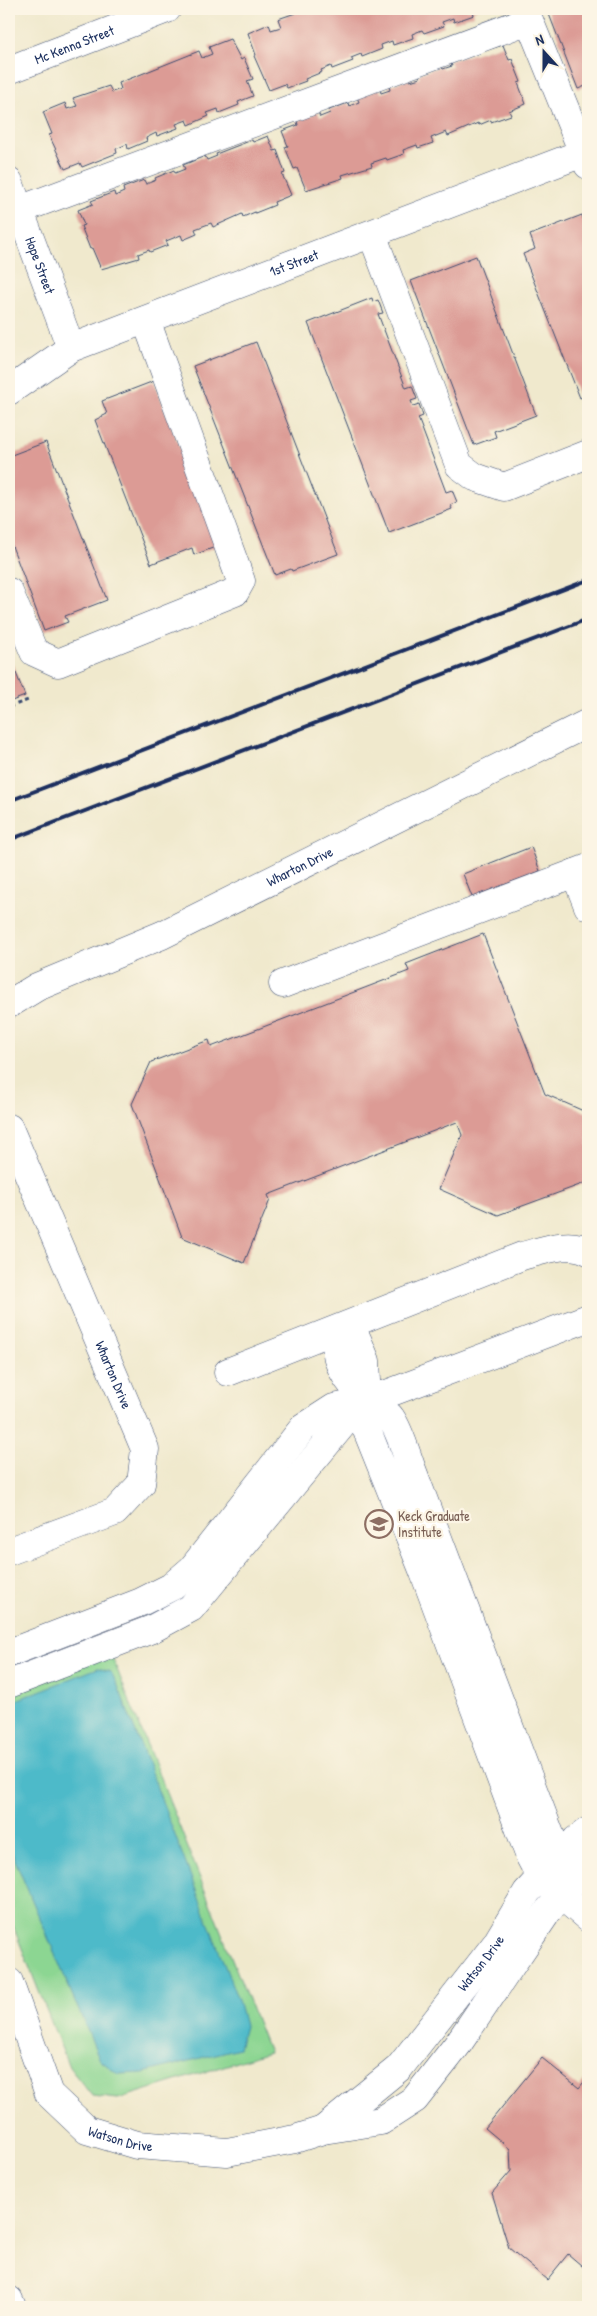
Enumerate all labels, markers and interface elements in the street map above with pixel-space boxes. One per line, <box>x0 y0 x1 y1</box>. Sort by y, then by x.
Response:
street label: Mc Kenna Street <box>32 20 117 68</box>
north arrow <box>520 28 570 78</box>
text: N <box>532 29 547 50</box>
street label: Hope Street <box>21 234 60 297</box>
street label: 1st Street <box>266 245 321 281</box>
street label: Wharton Drive <box>263 841 336 891</box>
street label: Wharton Drive <box>91 1338 137 1412</box>
place label: Keck Graduate Institute <box>398 1506 470 1541</box>
school or university icon: Keck Graduate Institute <box>364 1509 394 1539</box>
street label: Watson Drive <box>453 1931 508 1995</box>
street label: Watson Drive <box>86 2121 154 2155</box>

